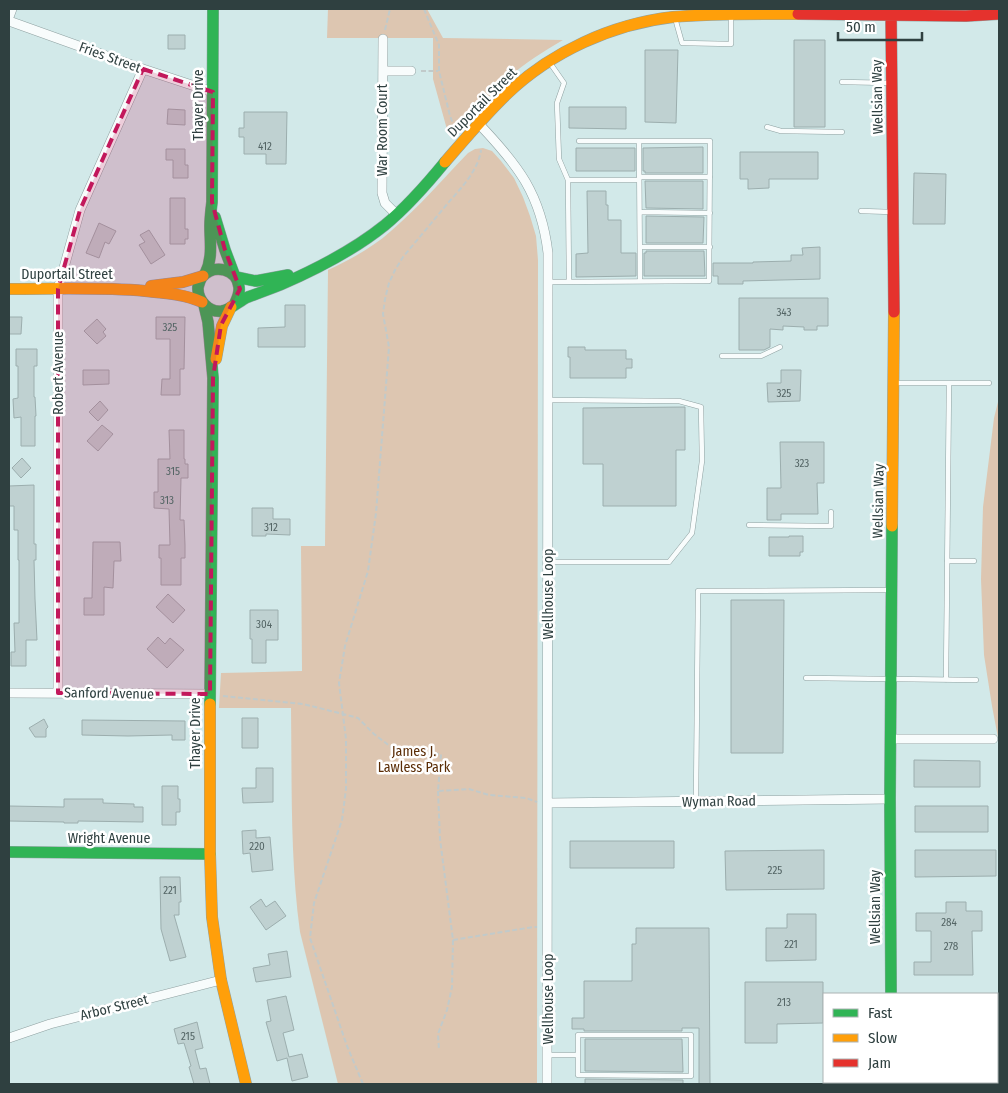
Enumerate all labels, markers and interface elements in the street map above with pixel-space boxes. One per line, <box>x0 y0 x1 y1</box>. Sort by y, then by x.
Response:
scale bar <box>838 10 922 42</box>
text: 50 m <box>846 18 876 36</box>
street label: Fries Street <box>77 38 144 77</box>
street label: Wellsian Way <box>868 59 887 134</box>
street label: Duportail Street <box>444 64 521 141</box>
street label: Thayer Drive <box>190 69 207 141</box>
street label: War Room Court <box>374 83 391 176</box>
house number: 412 <box>258 140 272 153</box>
street label: Duportail Street <box>21 266 113 283</box>
house number: 343 <box>776 306 792 319</box>
house number: 325 <box>163 321 177 334</box>
street label: Robert Avenue <box>50 331 67 415</box>
house number: 325 <box>777 387 791 400</box>
house number: 323 <box>795 457 809 470</box>
street label: Wellsian Way <box>869 463 888 538</box>
house number: 315 <box>166 465 180 478</box>
house number: 313 <box>160 494 174 507</box>
house number: 312 <box>264 521 278 534</box>
street label: Wellhouse Loop <box>540 549 557 639</box>
house number: 304 <box>256 618 273 631</box>
street label: Sanford Avenue <box>64 684 154 703</box>
street label: Thayer Drive <box>187 697 204 769</box>
park label: James J. Lawless Park <box>378 743 451 776</box>
street label: Wyman Road <box>682 792 756 811</box>
street label: Wright Avenue <box>68 830 150 847</box>
house number: 220 <box>249 840 265 853</box>
house number: 225 <box>768 864 782 877</box>
street label: Wellsian Way <box>867 869 884 944</box>
house number: 221 <box>163 884 177 897</box>
house number: 284 <box>941 916 958 929</box>
house number: 221 <box>784 938 798 951</box>
house number: 278 <box>944 940 959 953</box>
street label: Wellhouse Loop <box>540 954 557 1044</box>
street label: Arbor Street <box>78 991 150 1024</box>
legend <box>823 993 998 1083</box>
house number: 213 <box>777 996 791 1009</box>
text: Fast <box>868 1004 892 1022</box>
text: Slow <box>868 1029 897 1047</box>
house number: 215 <box>181 1030 195 1043</box>
text: Jam <box>868 1054 891 1072</box>

